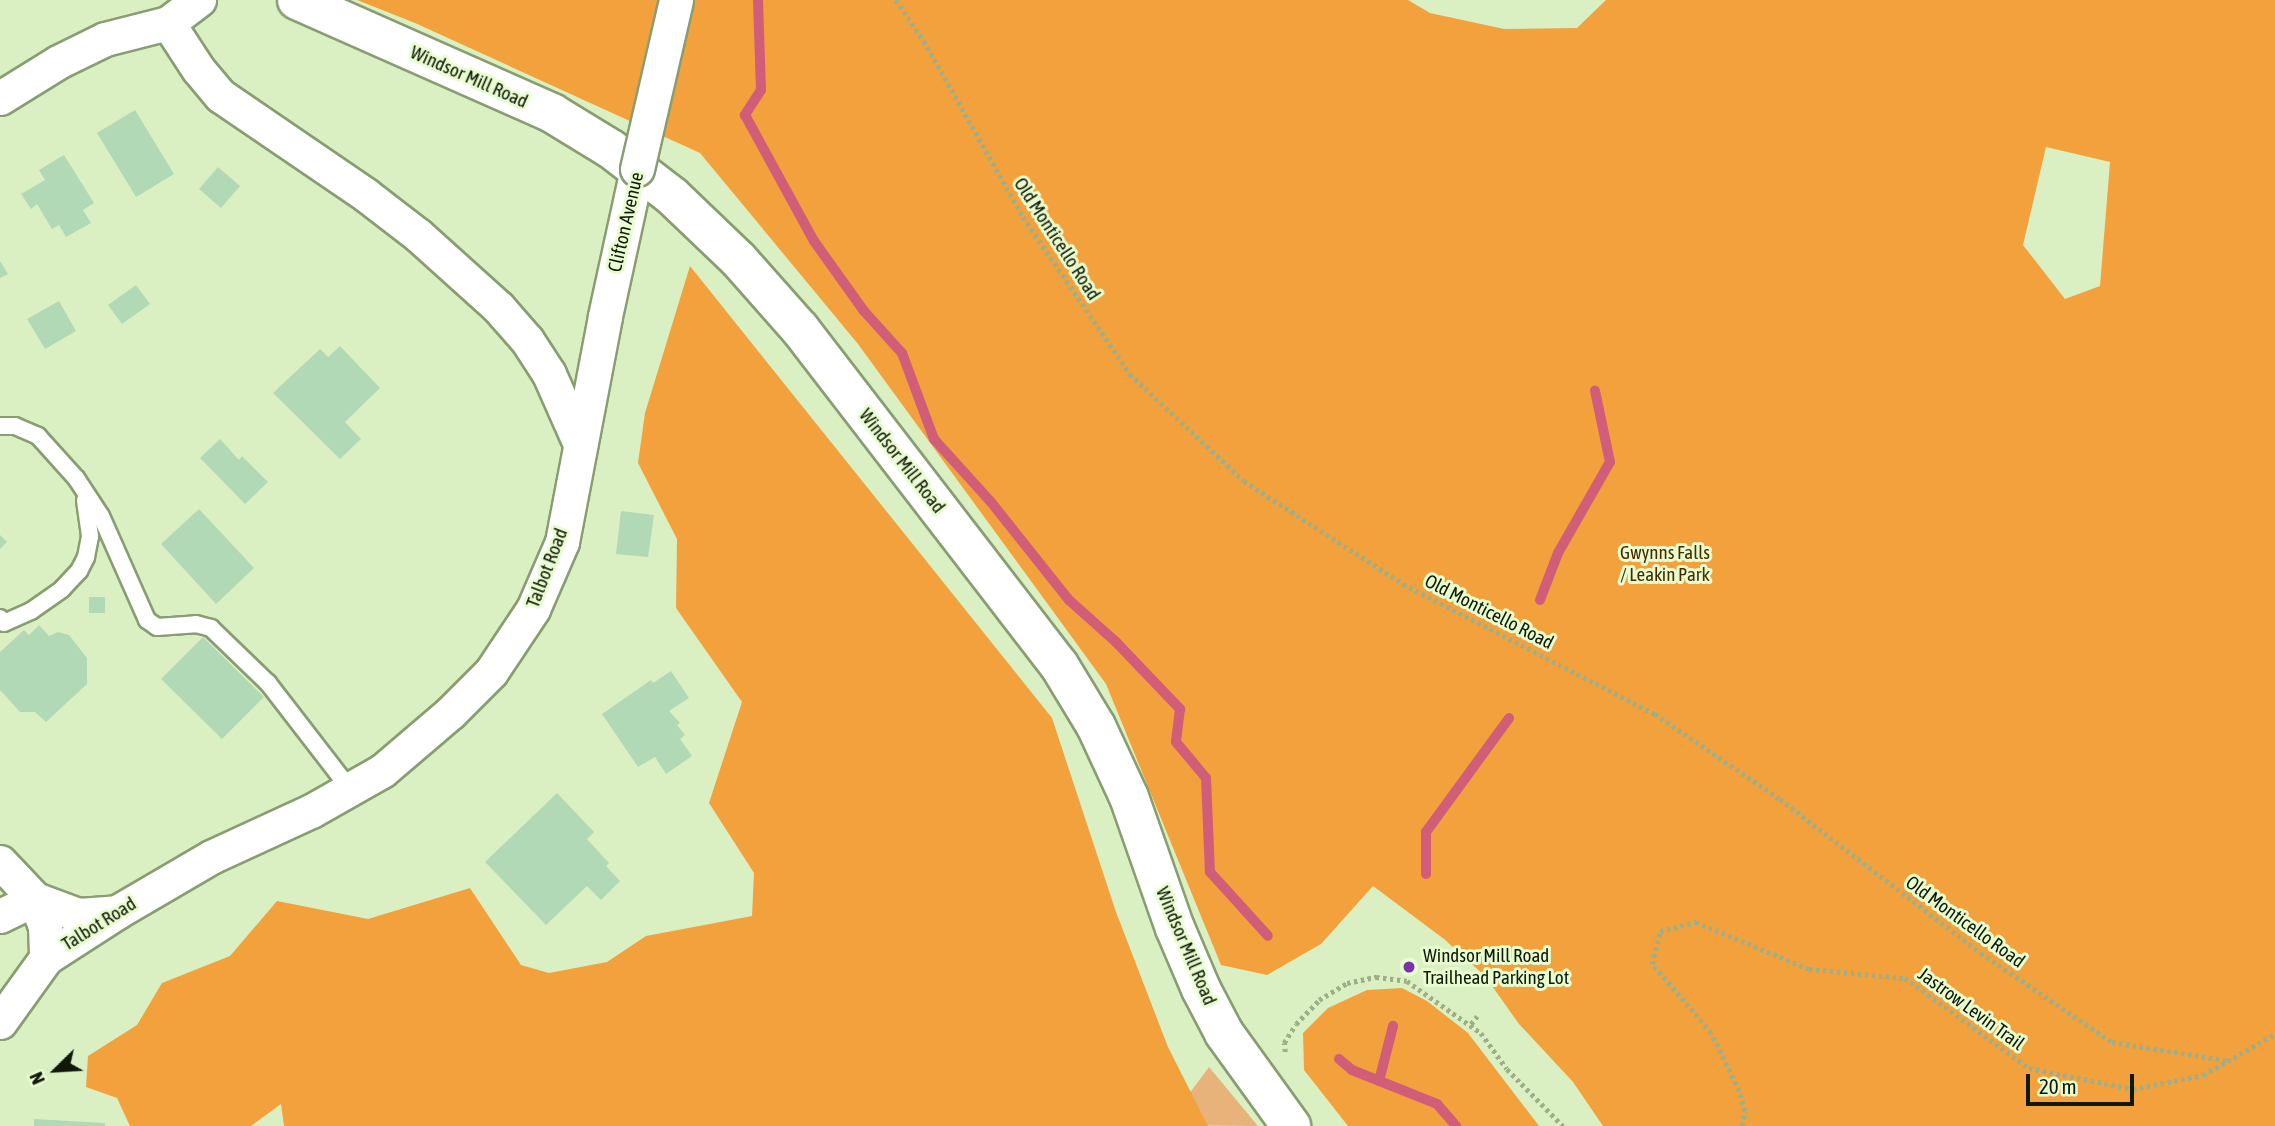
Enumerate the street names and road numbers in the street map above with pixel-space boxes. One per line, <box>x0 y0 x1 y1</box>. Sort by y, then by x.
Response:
street label: Windsor Mill Road <box>407 41 531 113</box>
street label: Clifton Avenue <box>603 170 649 274</box>
street label: Old Monticello Road <box>1009 173 1105 305</box>
street label: Windsor Mill Road <box>854 404 950 518</box>
street label: Talbot Road <box>521 525 573 611</box>
street label: Old Monticello Road <box>1421 570 1557 654</box>
street label: Old Monticello Road <box>1901 871 2029 973</box>
street label: Windsor Mill Road <box>1151 883 1221 1009</box>
street label: Talbot Road <box>58 892 140 956</box>
street label: Jastrow Levin Trail <box>1913 963 2029 1055</box>

